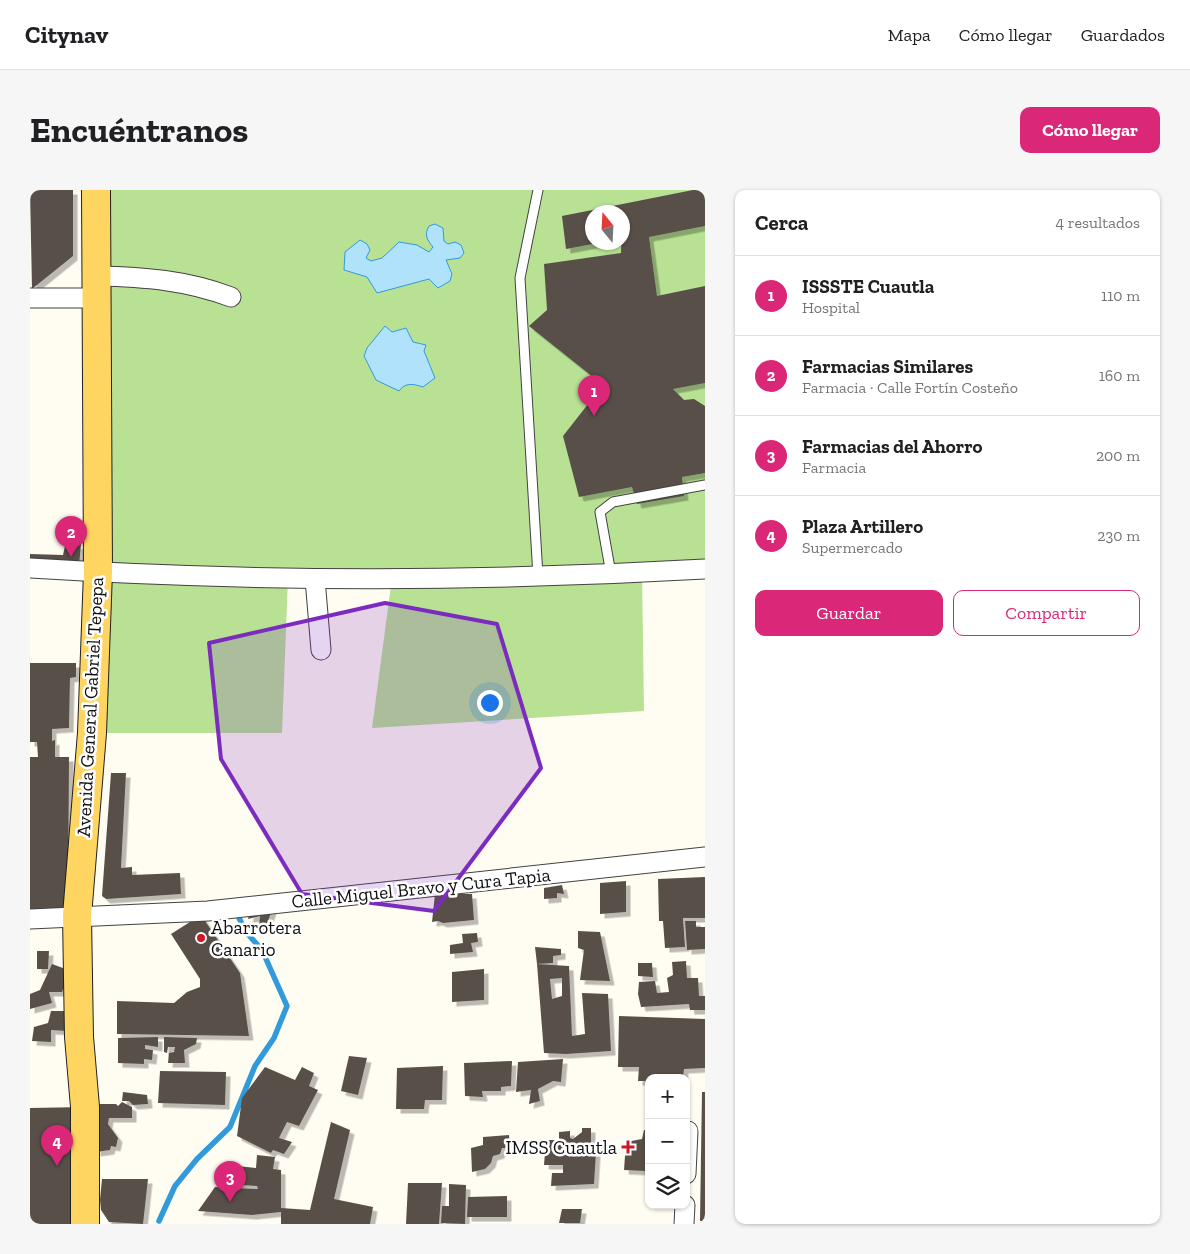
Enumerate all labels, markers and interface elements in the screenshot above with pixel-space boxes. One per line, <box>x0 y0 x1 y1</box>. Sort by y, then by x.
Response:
text: Citynav <box>25 20 108 49</box>
text: Mapa <box>888 24 931 46</box>
text: Cómo llegar <box>959 24 1053 46</box>
text: Guardados <box>1081 24 1165 46</box>
button: Cómo llegar <box>1020 107 1160 153</box>
text: Encuéntranos <box>30 109 248 151</box>
north arrow <box>585 205 630 250</box>
text: Cerca <box>755 210 808 235</box>
text: 4 resultados <box>1056 213 1140 232</box>
text: ISSSTE Cuautla <box>802 275 934 298</box>
text: 1 <box>768 286 774 305</box>
text: 110 m <box>1101 286 1140 305</box>
text: Hospital <box>802 298 860 317</box>
text: Farmacias Similares <box>802 355 973 378</box>
text: 2 <box>767 366 775 385</box>
text: 160 m <box>1099 366 1140 385</box>
pin: 1 <box>578 375 610 416</box>
text: Farmacia · Calle Fortín Costeño <box>802 378 1018 397</box>
text: Farmacias del Ahorro <box>802 435 983 458</box>
text: 3 <box>767 446 775 465</box>
text: 200 m <box>1096 446 1140 465</box>
text: Farmacia <box>802 458 866 477</box>
text: Plaza Artillero <box>802 515 923 538</box>
pin: 2 <box>55 516 87 557</box>
text: 4 <box>766 526 776 545</box>
text: 230 m <box>1097 526 1140 545</box>
text: Supermercado <box>802 538 903 557</box>
street label: Avenida General Gabriel Tepepa <box>72 576 108 838</box>
button: Guardar <box>755 590 943 636</box>
button: Compartir <box>953 590 1140 636</box>
your location <box>477 690 503 716</box>
street label: Calle Miguel Bravo y Cura Tapia <box>290 863 552 913</box>
place label: Abarrotera Canario <box>211 916 301 961</box>
marker: Abarrotera Canario <box>195 932 207 944</box>
map controls <box>645 1074 690 1209</box>
button: + <box>645 1074 690 1119</box>
button: − <box>645 1119 690 1164</box>
pin: 4 <box>41 1125 73 1166</box>
place label: IMSS Cuautla <box>506 1136 617 1159</box>
marker: IMSS Cuautla <box>621 1140 635 1154</box>
pin: 3 <box>214 1161 246 1202</box>
button: layers <box>645 1164 690 1209</box>

